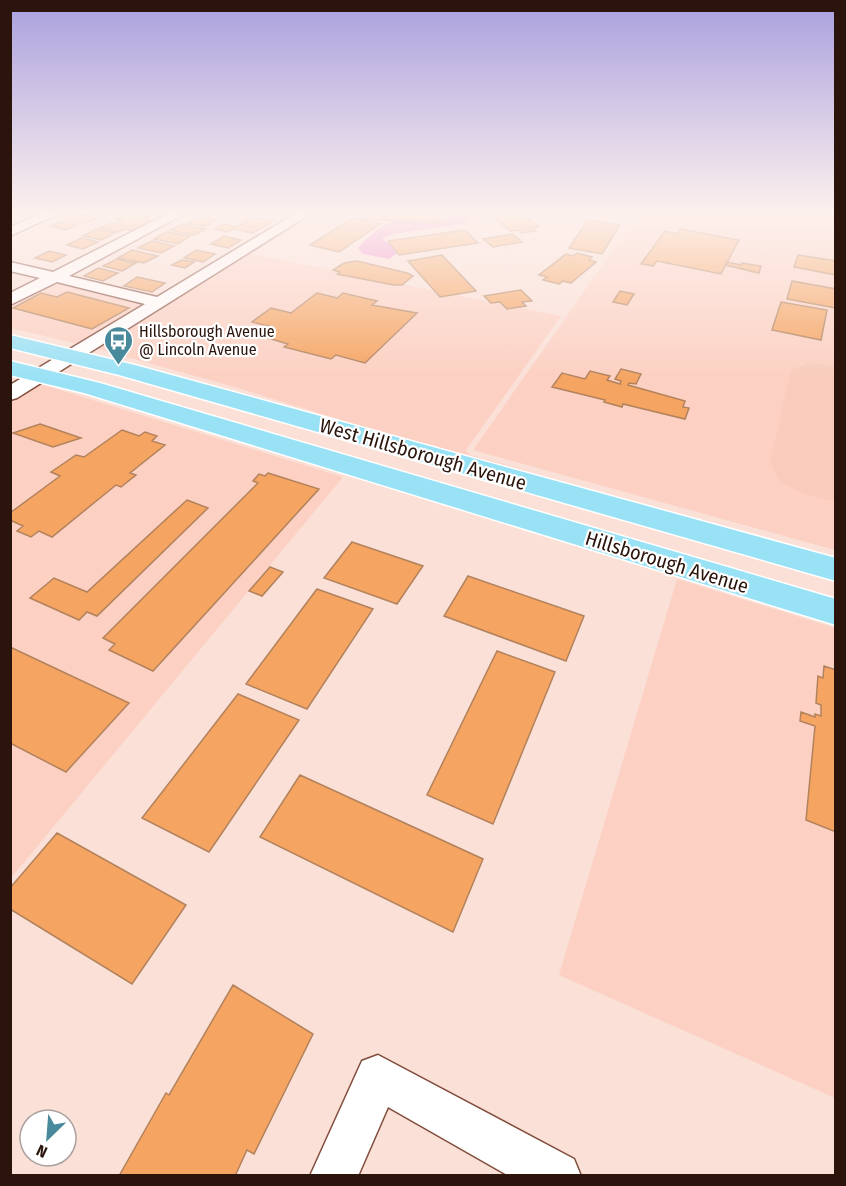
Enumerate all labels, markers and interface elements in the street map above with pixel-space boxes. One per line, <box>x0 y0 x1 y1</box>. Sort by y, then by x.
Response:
place label: Hillsborough Avenue @ Lincoln Avenue <box>139 322 275 359</box>
bus stop icon: Hillsborough Avenue @ Lincoln Avenue <box>102 324 134 366</box>
street label: West Hillsborough Avenue <box>317 413 529 495</box>
street label: Hillsborough Avenue <box>582 526 752 598</box>
north arrow <box>18 1108 78 1168</box>
text: N <box>34 1141 50 1162</box>

